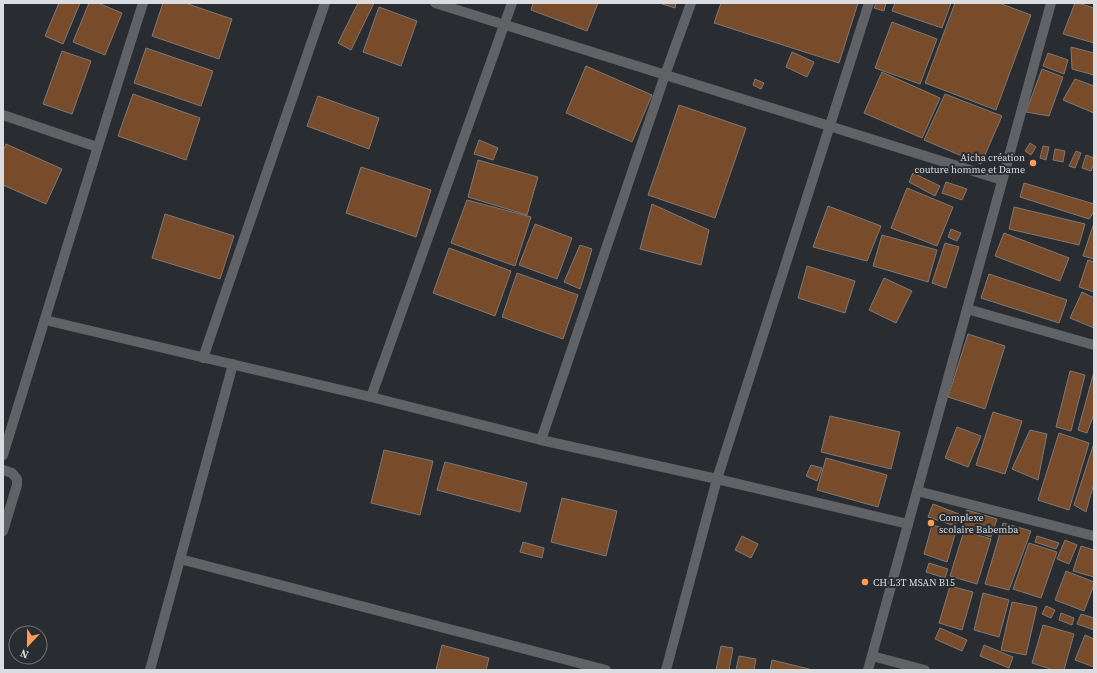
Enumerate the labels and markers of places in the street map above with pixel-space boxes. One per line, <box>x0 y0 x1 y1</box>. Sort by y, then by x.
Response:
place label: Aicha création couture homme et Dame <box>914 151 1025 176</box>
marker: Aicha création couture homme et Dame <box>1028 158 1038 168</box>
place label: Complexe scolaire Babemba <box>939 511 1019 536</box>
marker: Complexe scolaire Babemba <box>926 518 936 528</box>
place label: CH L3T MSAN B15 <box>873 576 955 589</box>
marker: CH L3T MSAN B15 <box>860 577 870 587</box>

